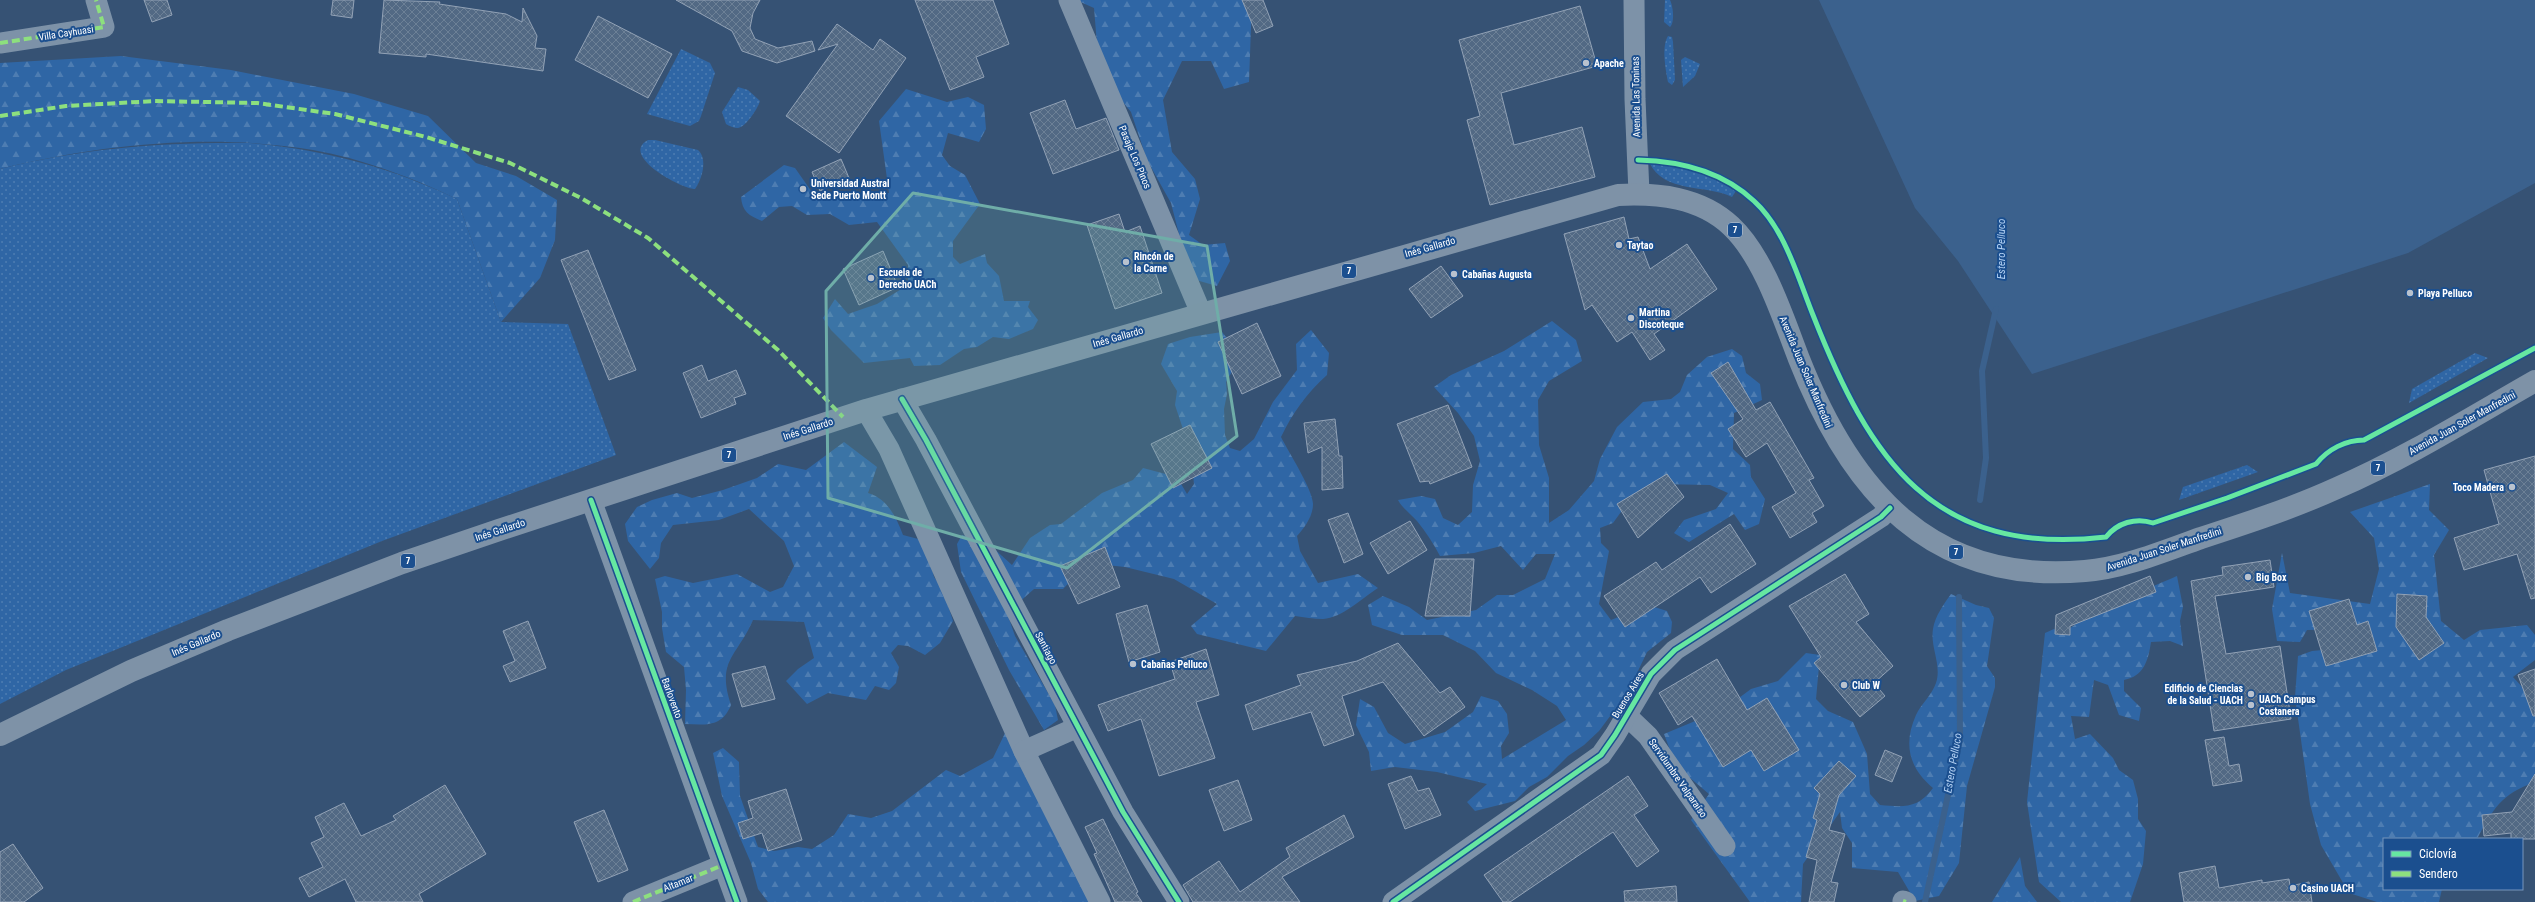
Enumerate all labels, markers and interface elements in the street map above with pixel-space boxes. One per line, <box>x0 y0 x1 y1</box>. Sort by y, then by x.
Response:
street label: Villa Cayhuasi <box>38 23 94 43</box>
street label: Avenida Las Toninas <box>1630 56 1642 138</box>
marker: Apache <box>1581 58 1591 68</box>
place label: Apache <box>1594 58 1624 69</box>
street label: Pasaje Los Pinos <box>1117 124 1153 191</box>
place label: Universidad Austral Sede Puerto Montt <box>811 178 890 201</box>
marker: Universidad Austral Sede Puerto Montt <box>798 184 808 194</box>
water label: Estero Pelluco <box>1995 219 2008 279</box>
road number: 7 <box>1728 223 1742 237</box>
street label: Inés Gallardo <box>1404 235 1456 259</box>
marker: Taytao <box>1614 240 1624 250</box>
place label: Taytao <box>1627 240 1653 251</box>
place label: Rincón de la Carne <box>1134 251 1174 274</box>
marker: Rincón de la Carne <box>1121 257 1131 267</box>
road number: 7 <box>1342 264 1356 278</box>
place label: Escuela de Derecho UACh <box>879 267 936 290</box>
marker: Cabañas Augusta <box>1449 269 1459 279</box>
place label: Cabañas Augusta <box>1462 269 1532 280</box>
marker: Escuela de Derecho UACh <box>866 273 876 283</box>
marker: Playa Pelluco <box>2405 288 2415 298</box>
place label: Playa Pelluco <box>2418 288 2472 299</box>
place label: Martina Discoteque <box>1639 307 1684 330</box>
marker: Martina Discoteque <box>1626 313 1636 323</box>
street label: Avenida Juan Soler Manfredini <box>1777 315 1835 429</box>
street label: Inés Gallardo <box>1092 325 1144 349</box>
street label: Avenida Juan Soler Manfredini <box>2407 389 2517 457</box>
street label: Inés Gallardo <box>782 416 834 442</box>
road number: 7 <box>722 448 736 462</box>
road number: 7 <box>2371 461 2385 475</box>
place label: Toco Madera <box>2453 482 2504 493</box>
marker: Toco Madera <box>2507 482 2517 492</box>
street label: Inés Gallardo <box>474 517 526 543</box>
street label: Avenida Juan Soler Manfredini <box>2105 525 2223 573</box>
road number: 7 <box>1949 545 1963 559</box>
road number: 7 <box>401 554 415 568</box>
marker: Big Box <box>2243 572 2253 582</box>
place label: Big Box <box>2256 572 2287 583</box>
street label: Inés Gallardo <box>170 628 222 658</box>
street label: Santiago <box>1033 630 1059 666</box>
marker: Cabañas Pelluco <box>1128 659 1138 669</box>
place label: Cabañas Pelluco <box>1141 659 1208 670</box>
street label: Buenos Aires <box>1610 670 1646 720</box>
street label: Barlovento <box>660 676 684 720</box>
marker: Club W <box>1839 680 1849 690</box>
place label: Club W <box>1852 680 1880 691</box>
place label: Edificio de Ciencias de la Salud - UACH <box>2165 683 2243 706</box>
marker: Edificio de Ciencias de la Salud - UACH <box>2246 689 2256 699</box>
place label: UACh Campus Costanera <box>2259 694 2316 717</box>
marker: UACh Campus Costanera <box>2246 700 2256 710</box>
water label: Estero Pelluco <box>1941 732 1965 794</box>
street label: Servidumbre Valparaíso <box>1647 737 1709 819</box>
legend <box>2383 838 2523 890</box>
text: Ciclovía <box>2419 847 2457 861</box>
text: Sendero <box>2419 867 2458 881</box>
street label: Altamar <box>661 872 695 894</box>
marker: Casino UACH <box>2288 883 2298 893</box>
place label: Casino UACH <box>2301 883 2354 894</box>

